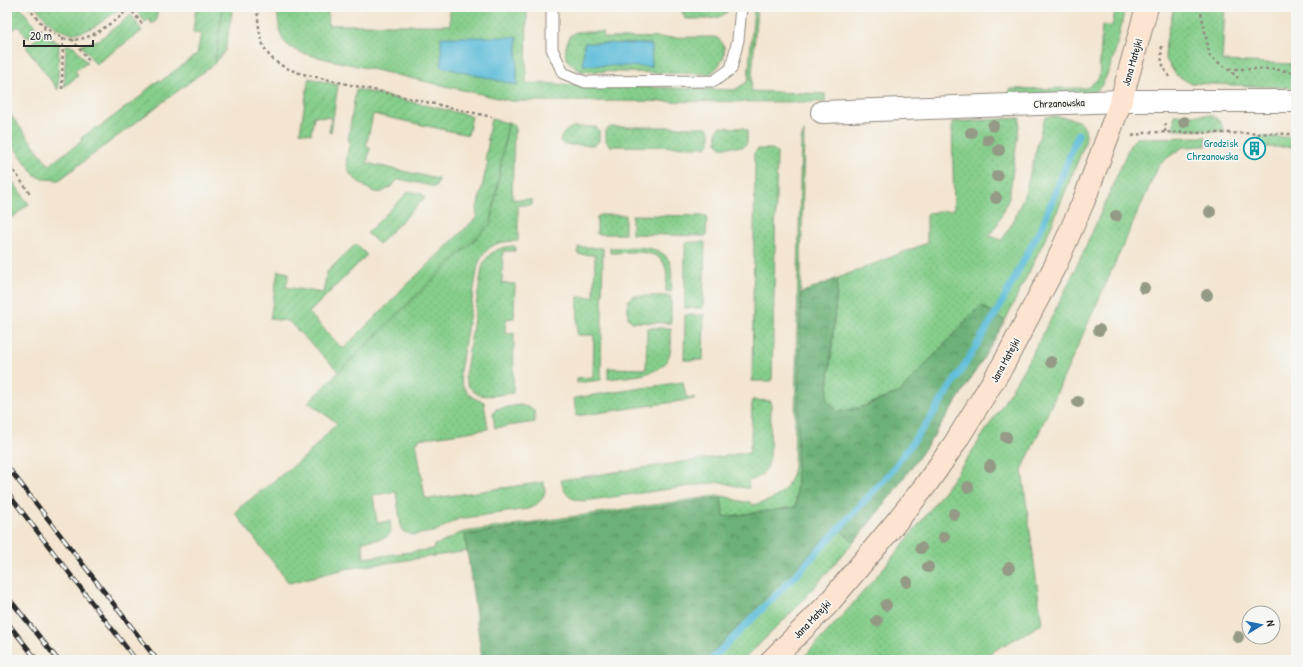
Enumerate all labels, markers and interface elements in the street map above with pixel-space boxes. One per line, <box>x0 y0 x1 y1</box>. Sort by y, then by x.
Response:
scale bar <box>24 22 93 48</box>
text: 20 m <box>30 27 52 44</box>
street label: Jana Matejki <box>1119 37 1145 87</box>
street label: Chrzanowska <box>1033 95 1086 111</box>
place label: Grodzisk Chrzanowska <box>1186 136 1239 163</box>
building icon: Grodzisk Chrzanowska <box>1241 136 1267 162</box>
street label: Jana Matejki <box>987 335 1023 385</box>
street label: Jana Matejki <box>790 597 834 641</box>
north arrow <box>1241 605 1281 645</box>
text: N <box>1263 619 1278 628</box>

